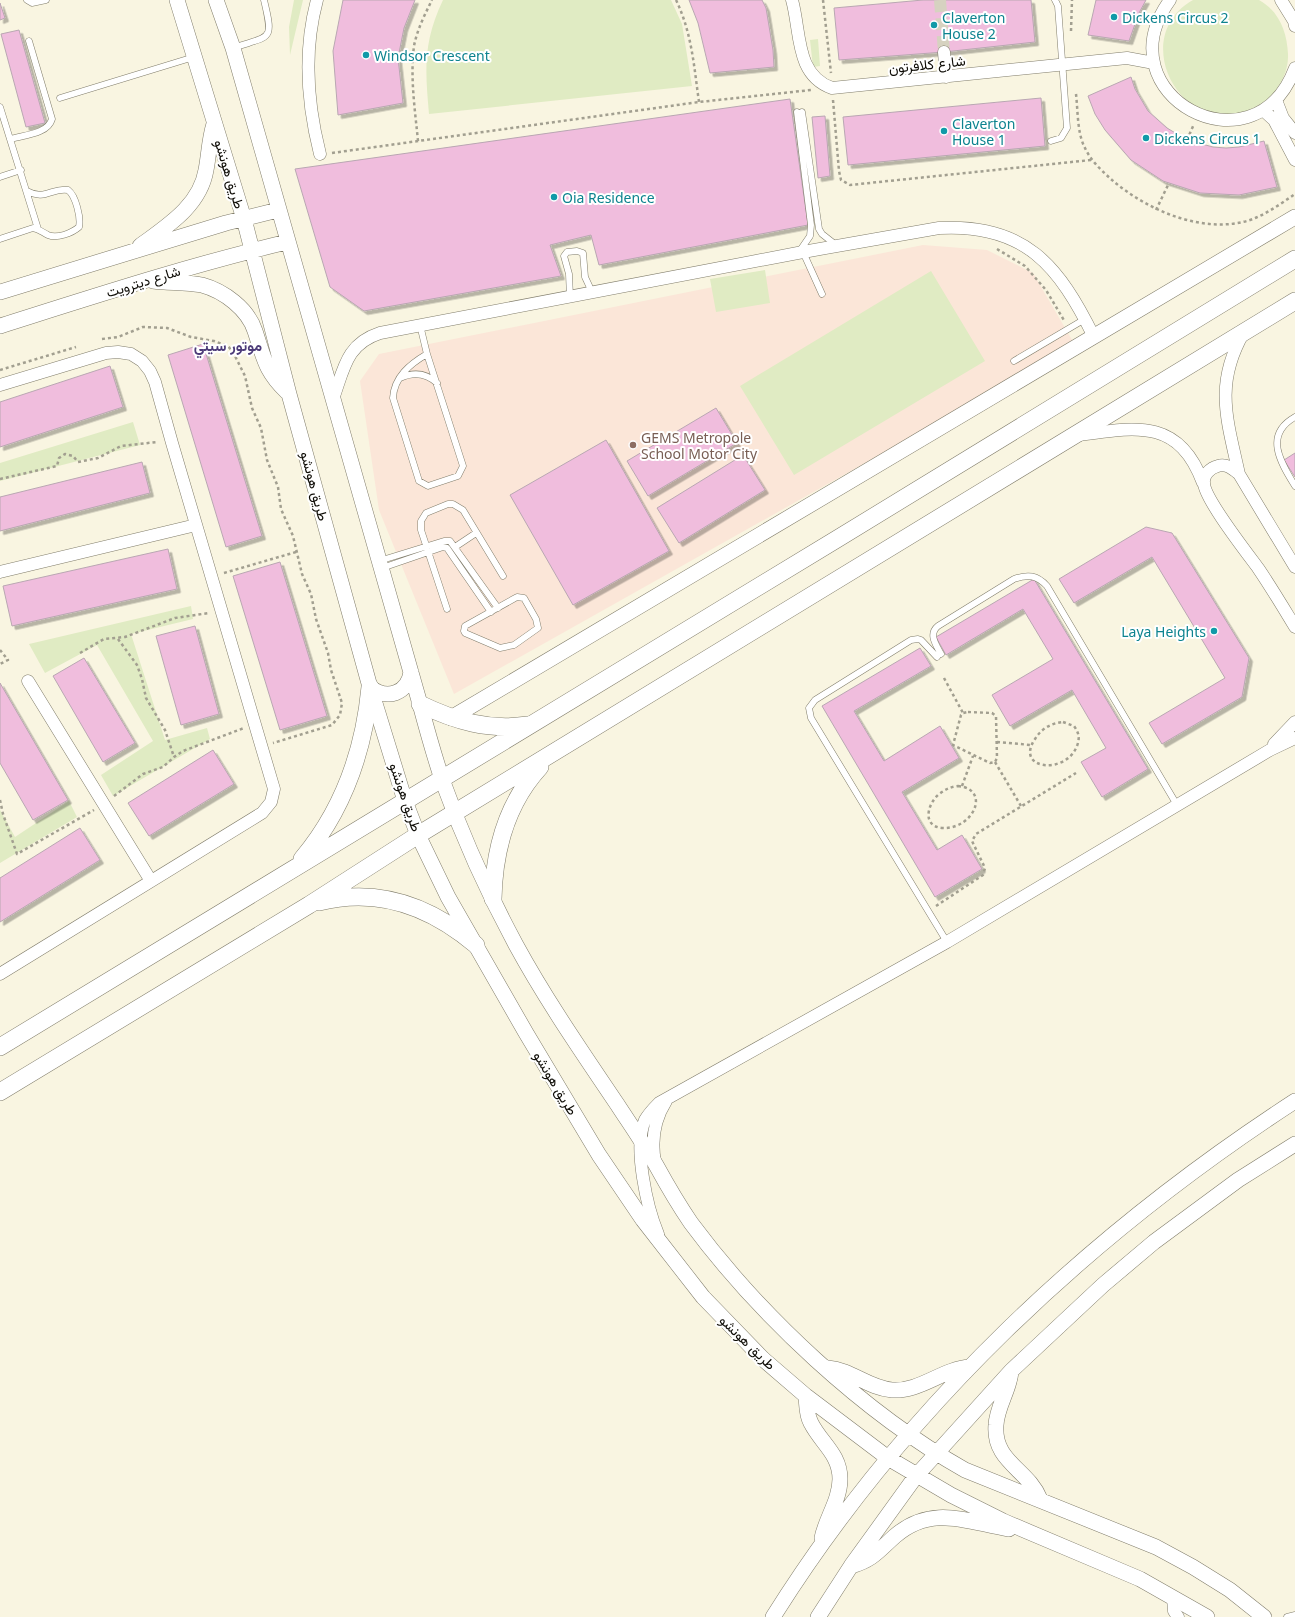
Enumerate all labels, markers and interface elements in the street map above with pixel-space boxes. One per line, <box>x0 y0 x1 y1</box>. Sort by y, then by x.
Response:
place label: Claverton House 2 <box>942 8 1005 43</box>
place label: Dickens Circus 2 <box>1122 8 1229 27</box>
marker: Dickens Circus 2 <box>1109 12 1119 22</box>
marker: Claverton House 2 <box>929 20 939 30</box>
place label: Windsor Crescent <box>374 46 490 65</box>
marker: Windsor Crescent <box>361 50 371 60</box>
street label: شارع كلافرتون <box>888 51 967 79</box>
place label: Claverton House 1 <box>952 114 1015 149</box>
marker: Claverton House 1 <box>939 126 949 136</box>
place label: Dickens Circus 1 <box>1154 129 1261 148</box>
marker: Dickens Circus 1 <box>1141 133 1151 143</box>
street label: طريق هونشو <box>210 137 250 211</box>
place label: Oia Residence <box>562 188 655 207</box>
marker: Oia Residence <box>549 192 559 202</box>
street label: شارع ديترويت <box>104 261 183 303</box>
district label: موتور سيتي <box>194 335 262 359</box>
place label: GEMS Metropole School Motor City <box>641 428 758 463</box>
marker: GEMS Metropole School Motor City <box>628 440 638 450</box>
street label: طريق هونشو <box>297 449 333 523</box>
place label: Laya Heights <box>1121 622 1206 641</box>
marker: Laya Heights <box>1209 626 1219 636</box>
street label: طريق هونشو <box>385 760 427 834</box>
street label: طريق هونشو <box>529 1048 583 1118</box>
street label: طريق هونشو <box>716 1310 780 1374</box>

